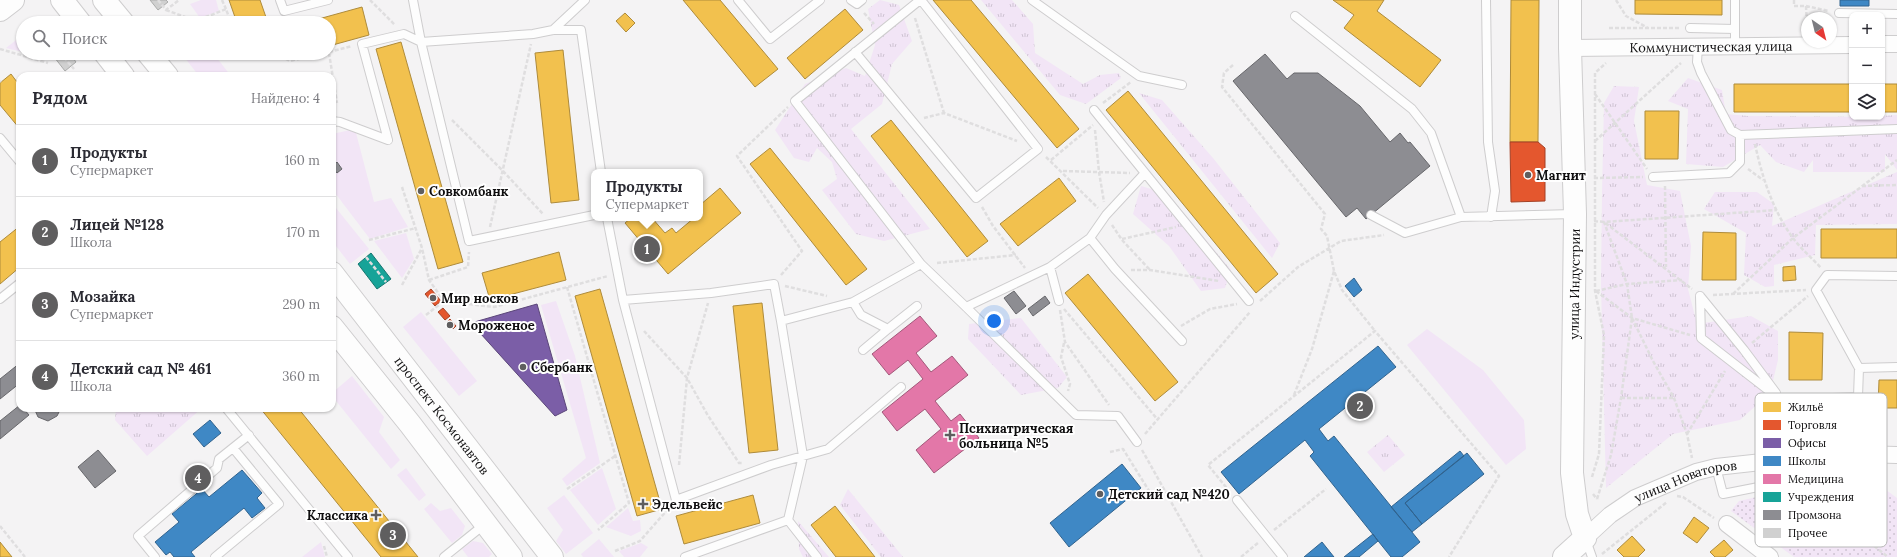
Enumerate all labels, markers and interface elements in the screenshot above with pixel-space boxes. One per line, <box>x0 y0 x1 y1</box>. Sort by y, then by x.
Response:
north arrow <box>1801 12 1837 48</box>
map controls <box>1849 12 1885 120</box>
button: + <box>1849 12 1885 48</box>
search box <box>16 16 336 60</box>
icon: search <box>30 27 52 49</box>
text: Поиск <box>62 29 107 48</box>
street label: Коммунистическая улица <box>1629 37 1793 56</box>
button: − <box>1849 48 1885 84</box>
button: layers <box>1849 84 1885 120</box>
text: Рядом <box>32 87 88 109</box>
text: Найдено: 4 <box>251 90 320 107</box>
text: Продукты <box>70 143 147 162</box>
text: 1 <box>42 152 48 169</box>
text: 160 m <box>285 152 320 169</box>
text: Супермаркет <box>70 162 153 179</box>
place label: Магнит <box>1536 167 1586 184</box>
popup <box>591 169 703 221</box>
marker: Магнит <box>1523 170 1533 180</box>
text: Продукты <box>605 177 683 196</box>
place label: Совкомбанк <box>429 183 509 200</box>
marker: Совкомбанк <box>416 186 426 196</box>
text: Супермаркет <box>605 196 689 213</box>
text: Лицей №128 <box>70 215 164 234</box>
text: 2 <box>42 224 48 241</box>
text: 170 m <box>286 224 320 241</box>
street label: улица Индустрии <box>1565 228 1583 340</box>
text: Школа <box>70 234 112 251</box>
pin: 1 <box>634 234 660 264</box>
text: Мозайка <box>70 287 135 306</box>
place label: Мир носков <box>441 290 519 307</box>
marker: Мир носков <box>428 293 438 303</box>
text: 3 <box>41 296 49 313</box>
text: 290 m <box>282 296 320 313</box>
text: Супермаркет <box>70 306 153 323</box>
your location <box>984 311 1004 331</box>
place label: Мороженое <box>458 317 535 334</box>
marker: Мороженое <box>445 320 455 330</box>
street label: проспект Космонавтов <box>391 353 493 478</box>
text: Детский сад № 461 <box>70 359 212 378</box>
place label: Сбербанк <box>531 359 593 376</box>
marker: Сбербанк <box>518 362 528 372</box>
text: 4 <box>41 368 49 385</box>
text: 360 m <box>282 368 320 385</box>
text: Школа <box>70 378 112 395</box>
pin: 2 <box>1347 391 1373 421</box>
legend <box>1755 393 1887 547</box>
text: Жильё <box>1788 400 1824 414</box>
text: Торговля <box>1788 418 1837 432</box>
place label: Психиатрическая больница №5 <box>959 420 1074 452</box>
marker: Психиатрическая больница №5 <box>944 429 956 441</box>
text: Офисы <box>1788 436 1826 450</box>
text: Школы <box>1788 454 1826 468</box>
street label: улица Новаторов <box>1631 456 1738 506</box>
pin: 4 <box>185 463 211 493</box>
text: Медицина <box>1788 472 1844 486</box>
place label: Детский сад №420 <box>1108 486 1230 503</box>
marker: Детский сад №420 <box>1095 489 1105 499</box>
text: Учреждения <box>1787 490 1854 504</box>
place label: Эдельвейс <box>652 496 723 513</box>
marker: Эдельвейс <box>637 498 649 510</box>
place label: Классика <box>307 507 368 524</box>
text: Промзона <box>1788 508 1842 522</box>
marker: Классика <box>371 510 381 520</box>
pin: 3 <box>380 520 406 550</box>
text: Прочее <box>1788 526 1827 540</box>

